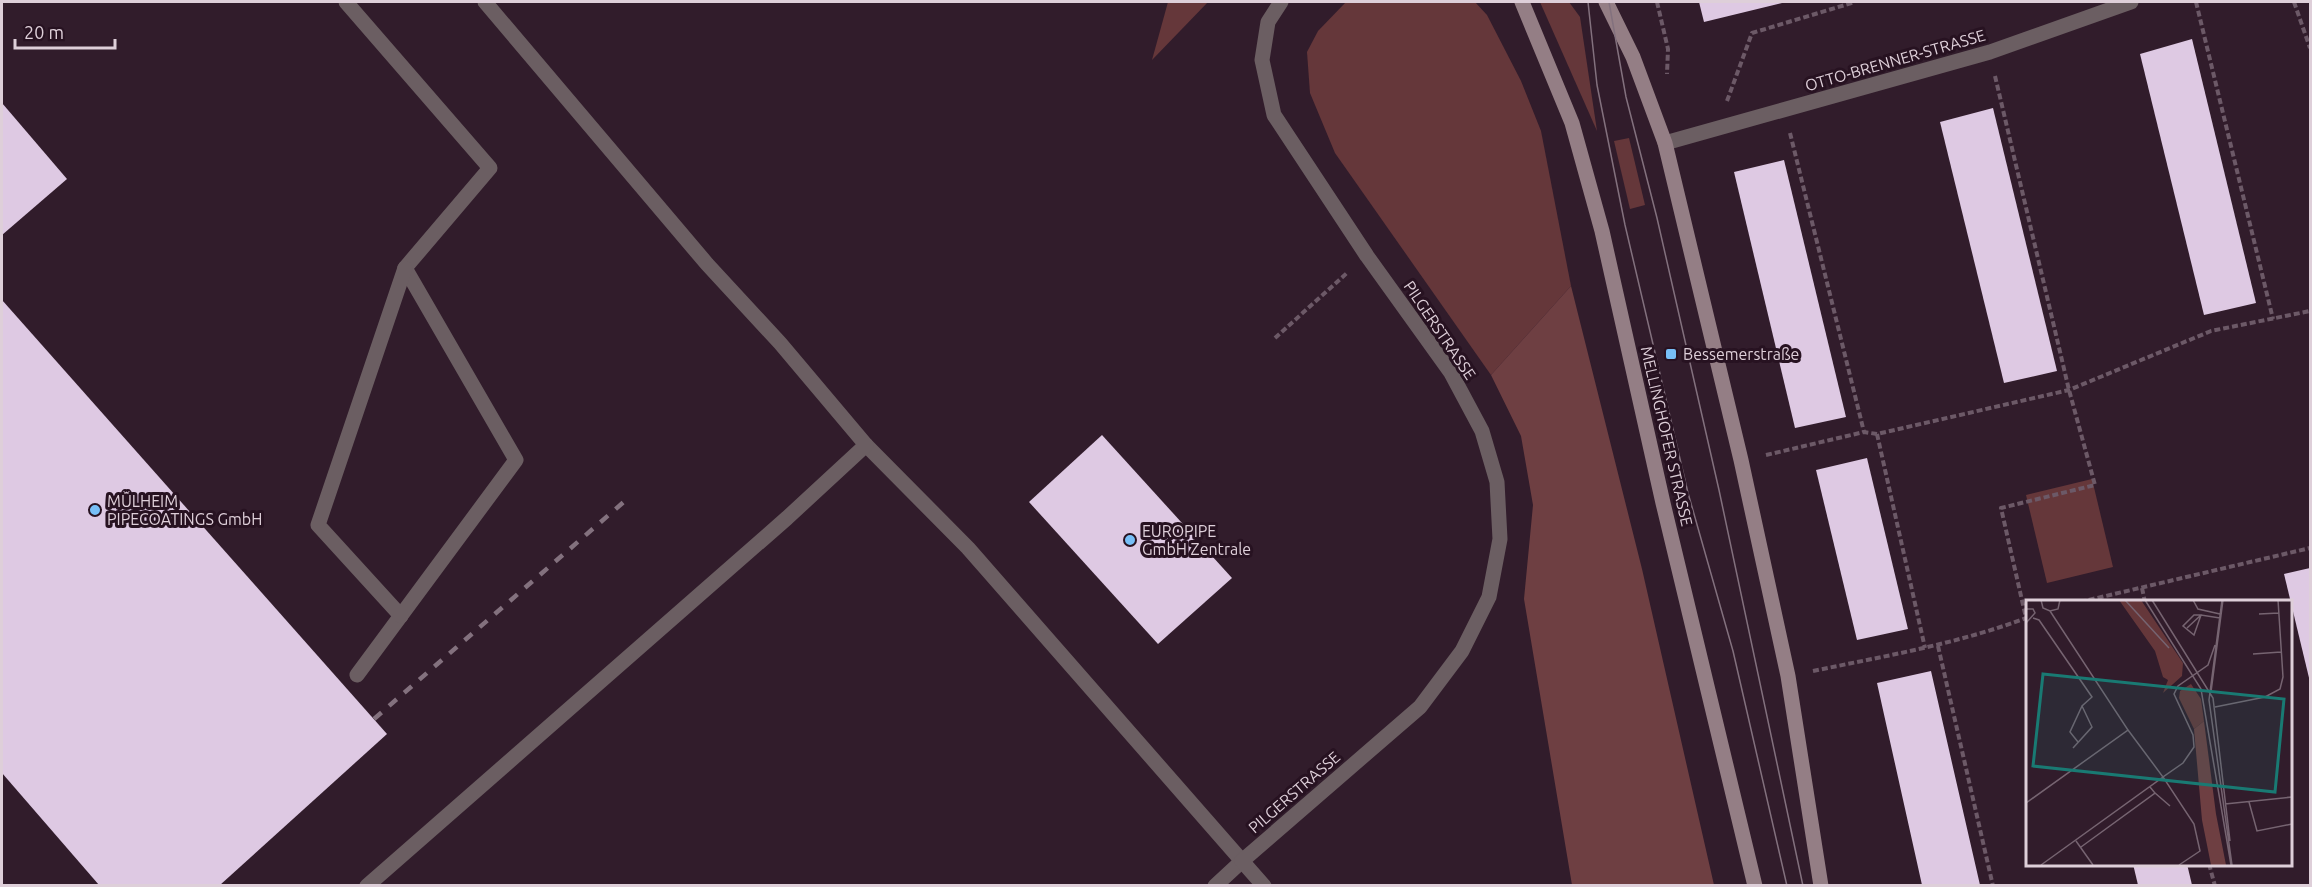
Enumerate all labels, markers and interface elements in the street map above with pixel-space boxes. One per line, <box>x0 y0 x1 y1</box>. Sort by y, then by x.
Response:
scale bar <box>15 12 116 50</box>
text: 20 m <box>24 22 64 42</box>
street label: OTTO-BRENNER-STRASSE <box>1803 26 1987 94</box>
street label: PILGERSTRASSE <box>1400 277 1480 383</box>
street label: MELLINGHOFER STRASSE <box>1638 344 1696 528</box>
place label: Bessemerstraße <box>1683 345 1799 363</box>
marker: Bessemerstraße <box>1664 347 1678 361</box>
place label: MÜLHEIM PIPECOATINGS GmbH <box>107 492 262 528</box>
marker: MÜLHEIM PIPECOATINGS GmbH <box>88 503 102 517</box>
place label: EUROPIPE GmbH Zentrale <box>1142 522 1251 558</box>
marker: EUROPIPE GmbH Zentrale <box>1123 533 1137 547</box>
inset map <box>2026 600 2291 866</box>
street label: PILGERSTRASSE <box>1245 747 1343 837</box>

